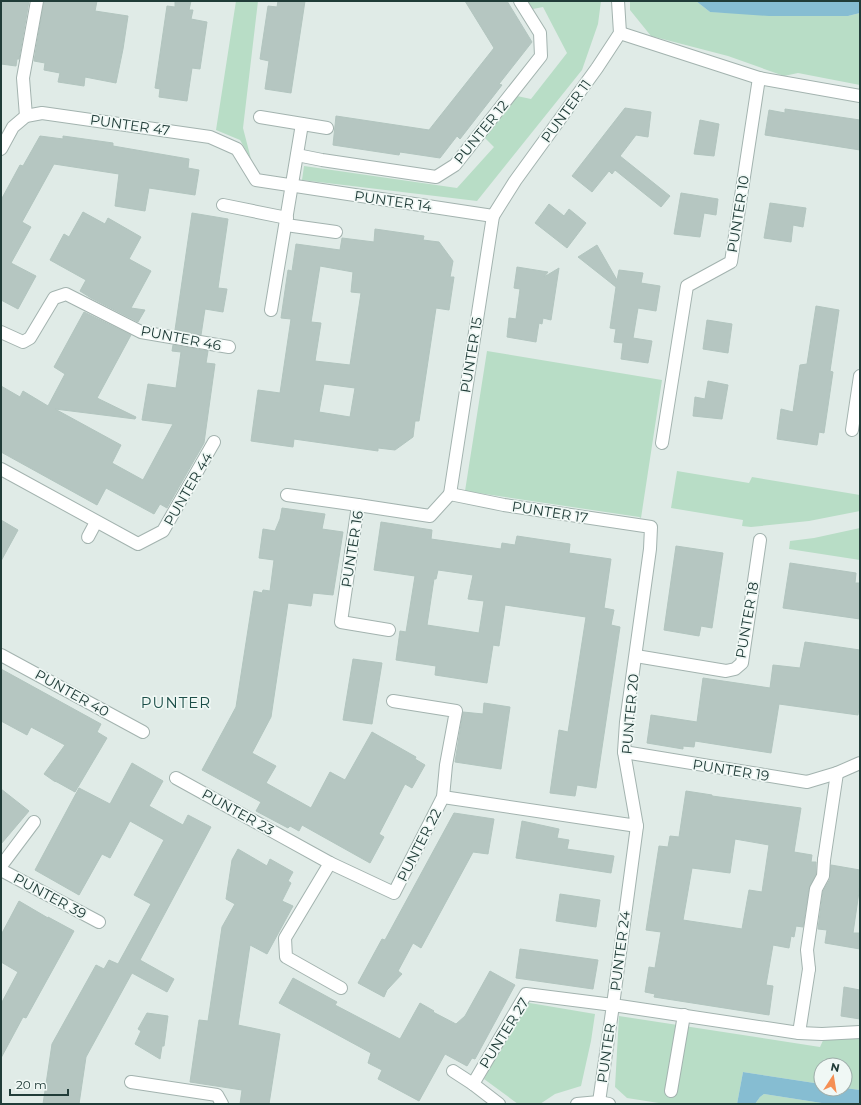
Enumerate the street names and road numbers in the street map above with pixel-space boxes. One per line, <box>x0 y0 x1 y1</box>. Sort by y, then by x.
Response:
street label: PUNTER 11 <box>537 76 595 146</box>
street label: PUNTER 12 <box>450 97 512 167</box>
street label: PUNTER 47 <box>89 110 171 140</box>
street label: PUNTER 10 <box>723 174 753 254</box>
street label: PUNTER 14 <box>353 187 434 215</box>
street label: PUNTER 15 <box>456 316 486 394</box>
street label: PUNTER 46 <box>139 321 223 355</box>
street label: PUNTER 44 <box>160 448 217 529</box>
street label: PUNTER 17 <box>511 497 589 527</box>
street label: PUNTER 16 <box>337 509 367 589</box>
street label: PUNTER 18 <box>731 580 763 660</box>
street label: PUNTER 40 <box>32 665 112 721</box>
street label: PUNTER 20 <box>618 673 642 755</box>
street label: PUNTER 19 <box>691 755 771 785</box>
street label: PUNTER 23 <box>199 785 277 839</box>
street label: PUNTER 22 <box>393 805 445 885</box>
street label: PUNTER 39 <box>10 869 90 923</box>
street label: PUNTER 24 <box>606 909 634 992</box>
street label: PUNTER 27 <box>475 994 533 1072</box>
street label: PUNTER <box>593 1022 619 1084</box>

